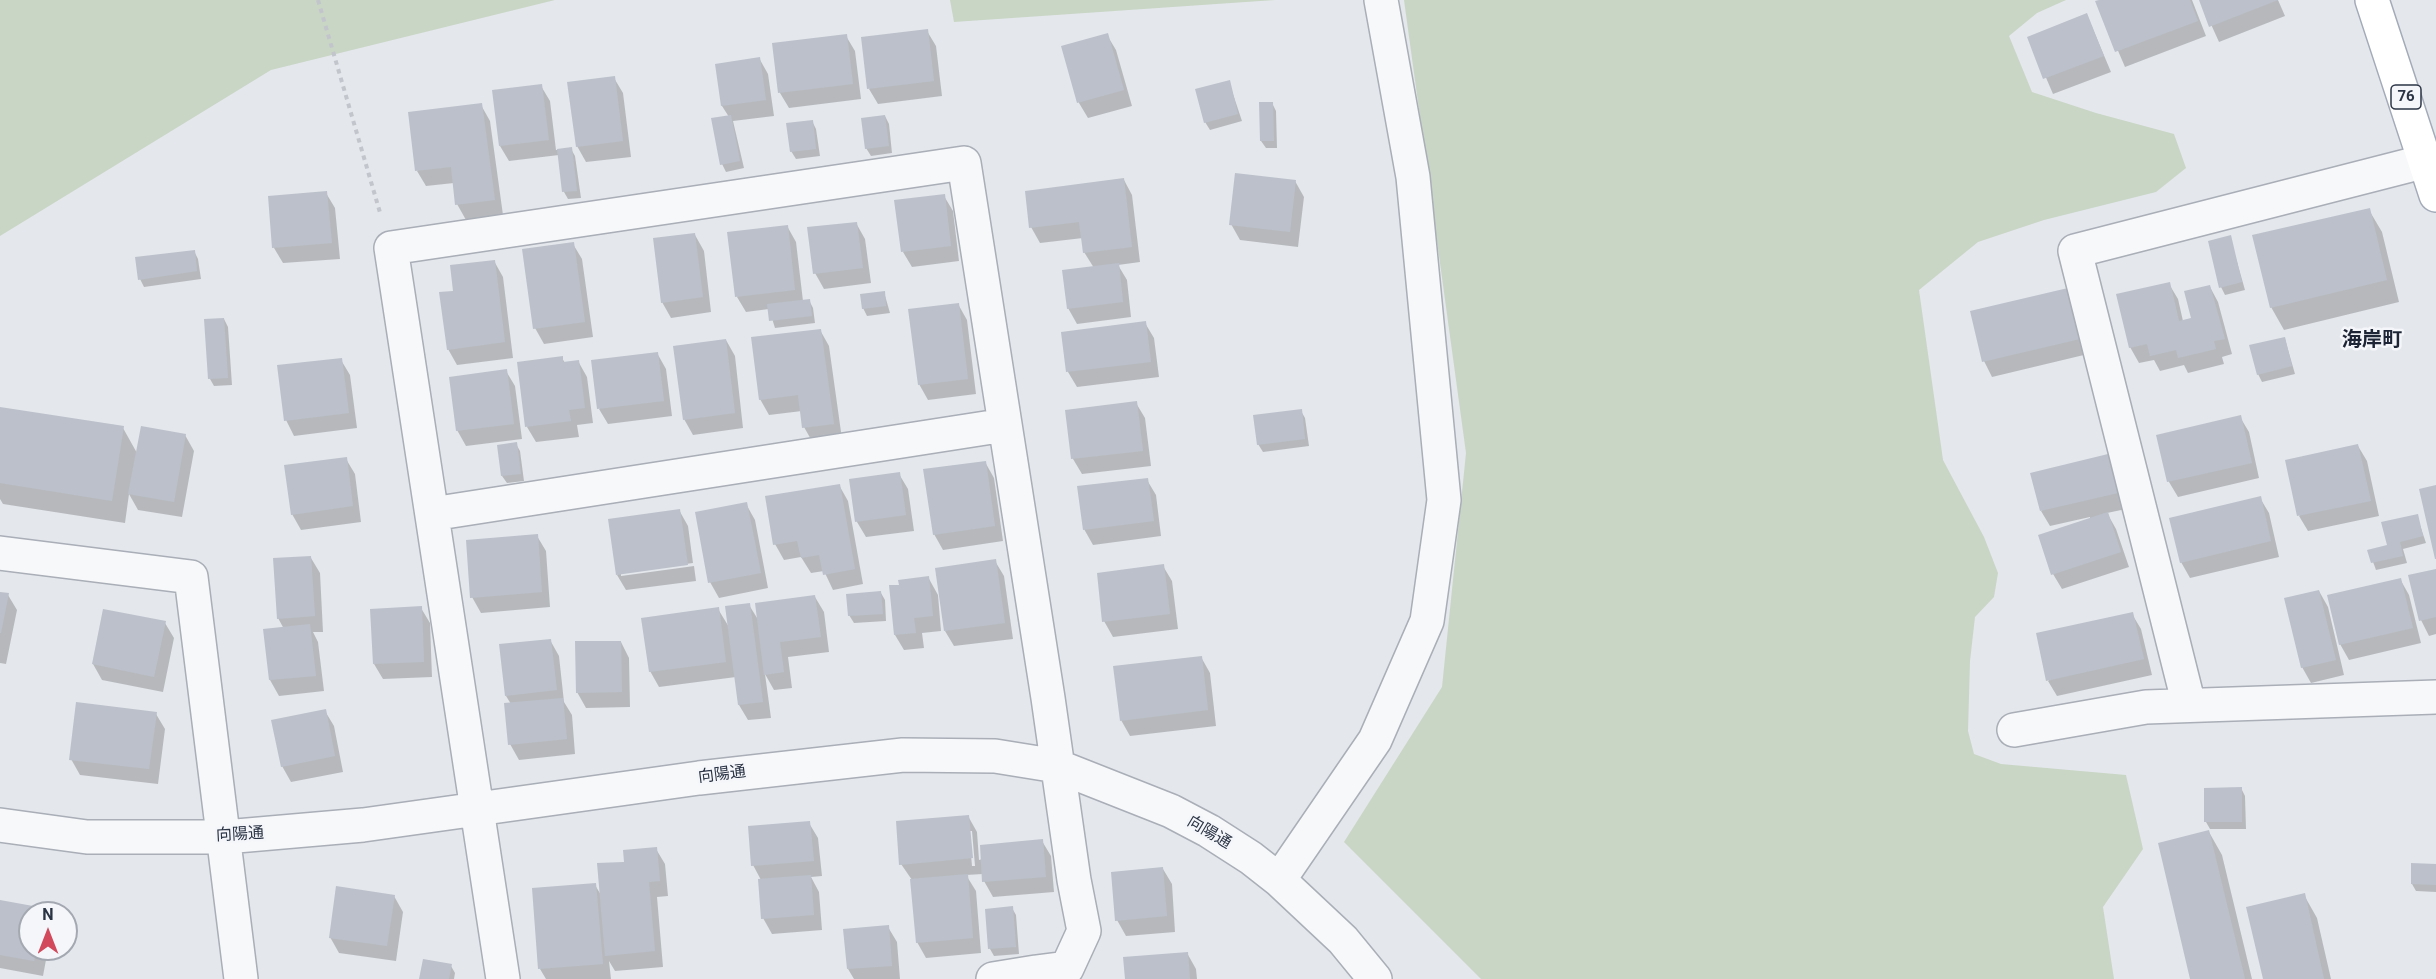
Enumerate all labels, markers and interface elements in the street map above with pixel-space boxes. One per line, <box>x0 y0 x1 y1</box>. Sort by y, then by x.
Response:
road number: 76 <box>2391 85 2421 109</box>
district label: 海岸町 <box>2342 329 2402 353</box>
street label: 向陽通 <box>697 763 747 787</box>
street label: 向陽通 <box>1183 812 1235 854</box>
street label: 向陽通 <box>216 824 264 846</box>
north arrow <box>18 901 78 961</box>
text: N <box>42 905 54 924</box>

